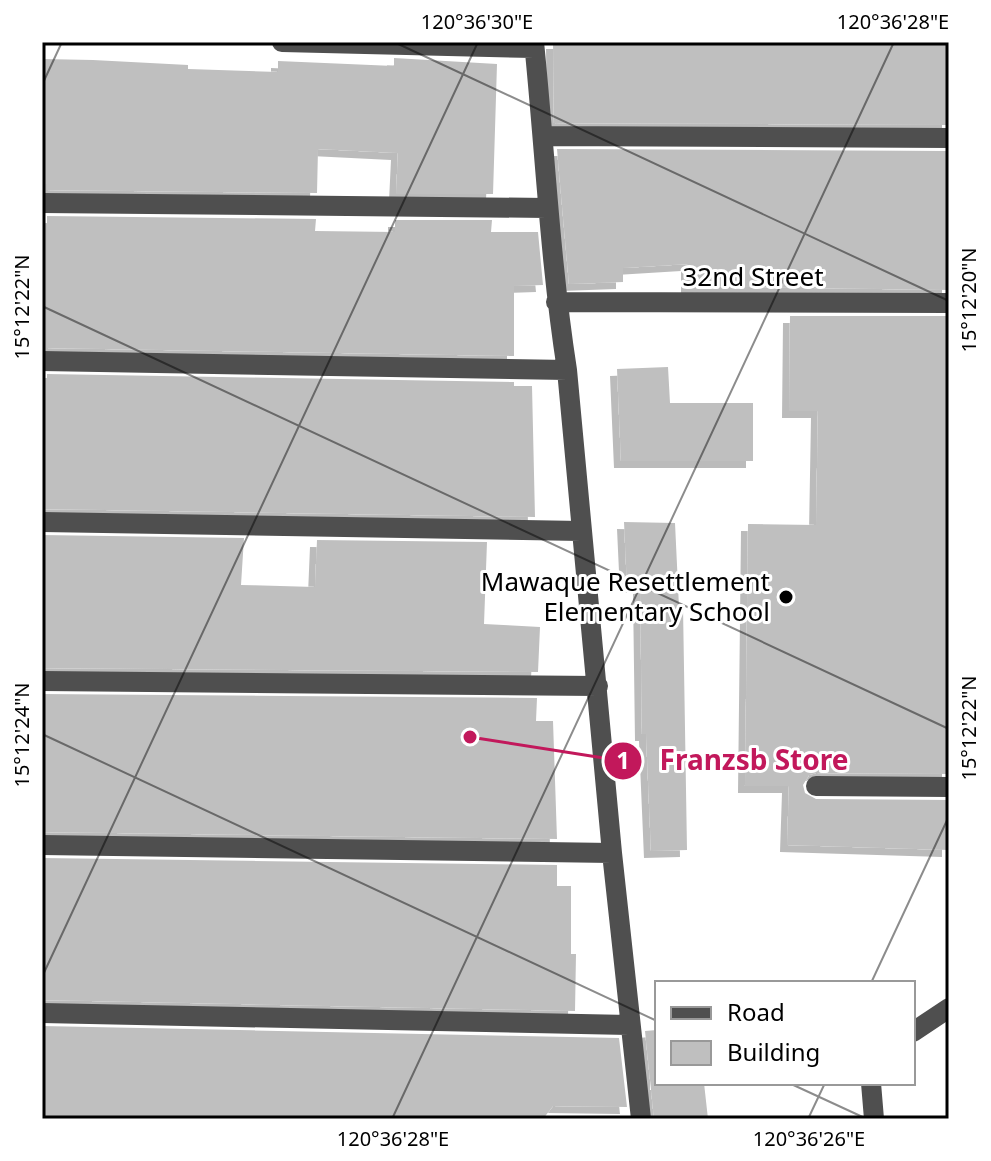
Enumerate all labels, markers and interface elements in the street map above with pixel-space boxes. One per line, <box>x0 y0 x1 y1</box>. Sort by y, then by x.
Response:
text: 120°36'30"E <box>421 8 533 35</box>
text: 120°36'28"E <box>837 8 949 35</box>
text: 15°12'20"N <box>955 247 982 353</box>
text: 15°12'22"N <box>8 254 35 360</box>
street label: 32nd Street <box>682 258 824 294</box>
place label: Mawaque Resettlement Elementary School <box>481 563 770 629</box>
marker: Mawaque Resettlement Elementary School <box>777 588 795 606</box>
text: 15°12'22"N <box>955 675 982 781</box>
text: 15°12'24"N <box>8 682 35 788</box>
callout: Franzsb Store <box>603 735 864 787</box>
text: Franzsb Store <box>660 740 848 778</box>
text: 1 <box>616 743 630 776</box>
legend <box>655 981 915 1085</box>
text: Road <box>727 995 785 1028</box>
text: Building <box>727 1035 820 1068</box>
text: 120°36'28"E <box>337 1125 449 1152</box>
text: 120°36'26"E <box>753 1125 865 1152</box>

